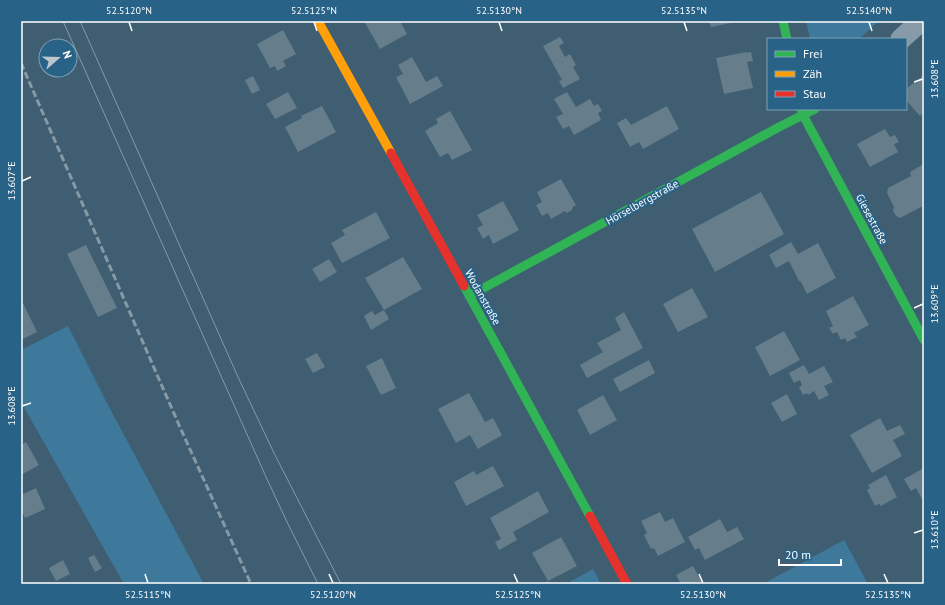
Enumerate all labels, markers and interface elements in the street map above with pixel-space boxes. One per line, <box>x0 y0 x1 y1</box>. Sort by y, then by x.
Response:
text: 52.5120°N <box>106 4 152 17</box>
text: 52.5125°N <box>291 4 337 17</box>
text: 52.5130°N <box>476 4 522 17</box>
text: 52.5135°N <box>661 4 707 17</box>
text: 52.5140°N <box>846 4 892 17</box>
north arrow <box>38 38 78 78</box>
legend <box>767 38 907 110</box>
text: Frei <box>803 46 823 61</box>
text: N <box>60 49 75 60</box>
text: 13.608°E <box>928 60 941 99</box>
text: Zäh <box>803 66 822 81</box>
text: Stau <box>803 86 826 101</box>
text: 13.607°E <box>5 162 18 201</box>
street label: Hörselbergstraße <box>603 176 681 228</box>
street label: Giesestraße <box>853 191 891 247</box>
street label: Wodanstraße <box>462 267 504 328</box>
text: 13.609°E <box>928 285 941 324</box>
text: 13.608°E <box>5 387 18 426</box>
text: 13.610°E <box>928 511 941 550</box>
scale bar <box>779 541 841 567</box>
text: 20 m <box>785 547 811 562</box>
text: 52.5115°N <box>125 588 171 601</box>
text: 52.5120°N <box>310 588 356 601</box>
text: 52.5125°N <box>495 588 541 601</box>
text: 52.5130°N <box>680 588 726 601</box>
text: 52.5135°N <box>865 588 911 601</box>

